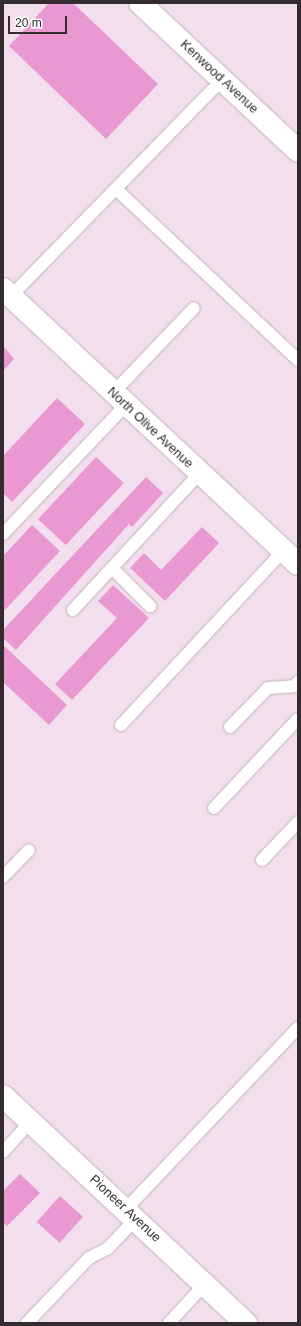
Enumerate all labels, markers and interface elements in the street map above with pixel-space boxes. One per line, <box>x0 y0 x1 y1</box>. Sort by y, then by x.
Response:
scale bar <box>10 8 69 34</box>
text: 20 m <box>15 16 42 30</box>
street label: Kenwood Avenue <box>176 37 262 117</box>
street label: North Olive Avenue <box>104 384 196 472</box>
street label: Pioneer Avenue <box>86 1172 164 1246</box>

